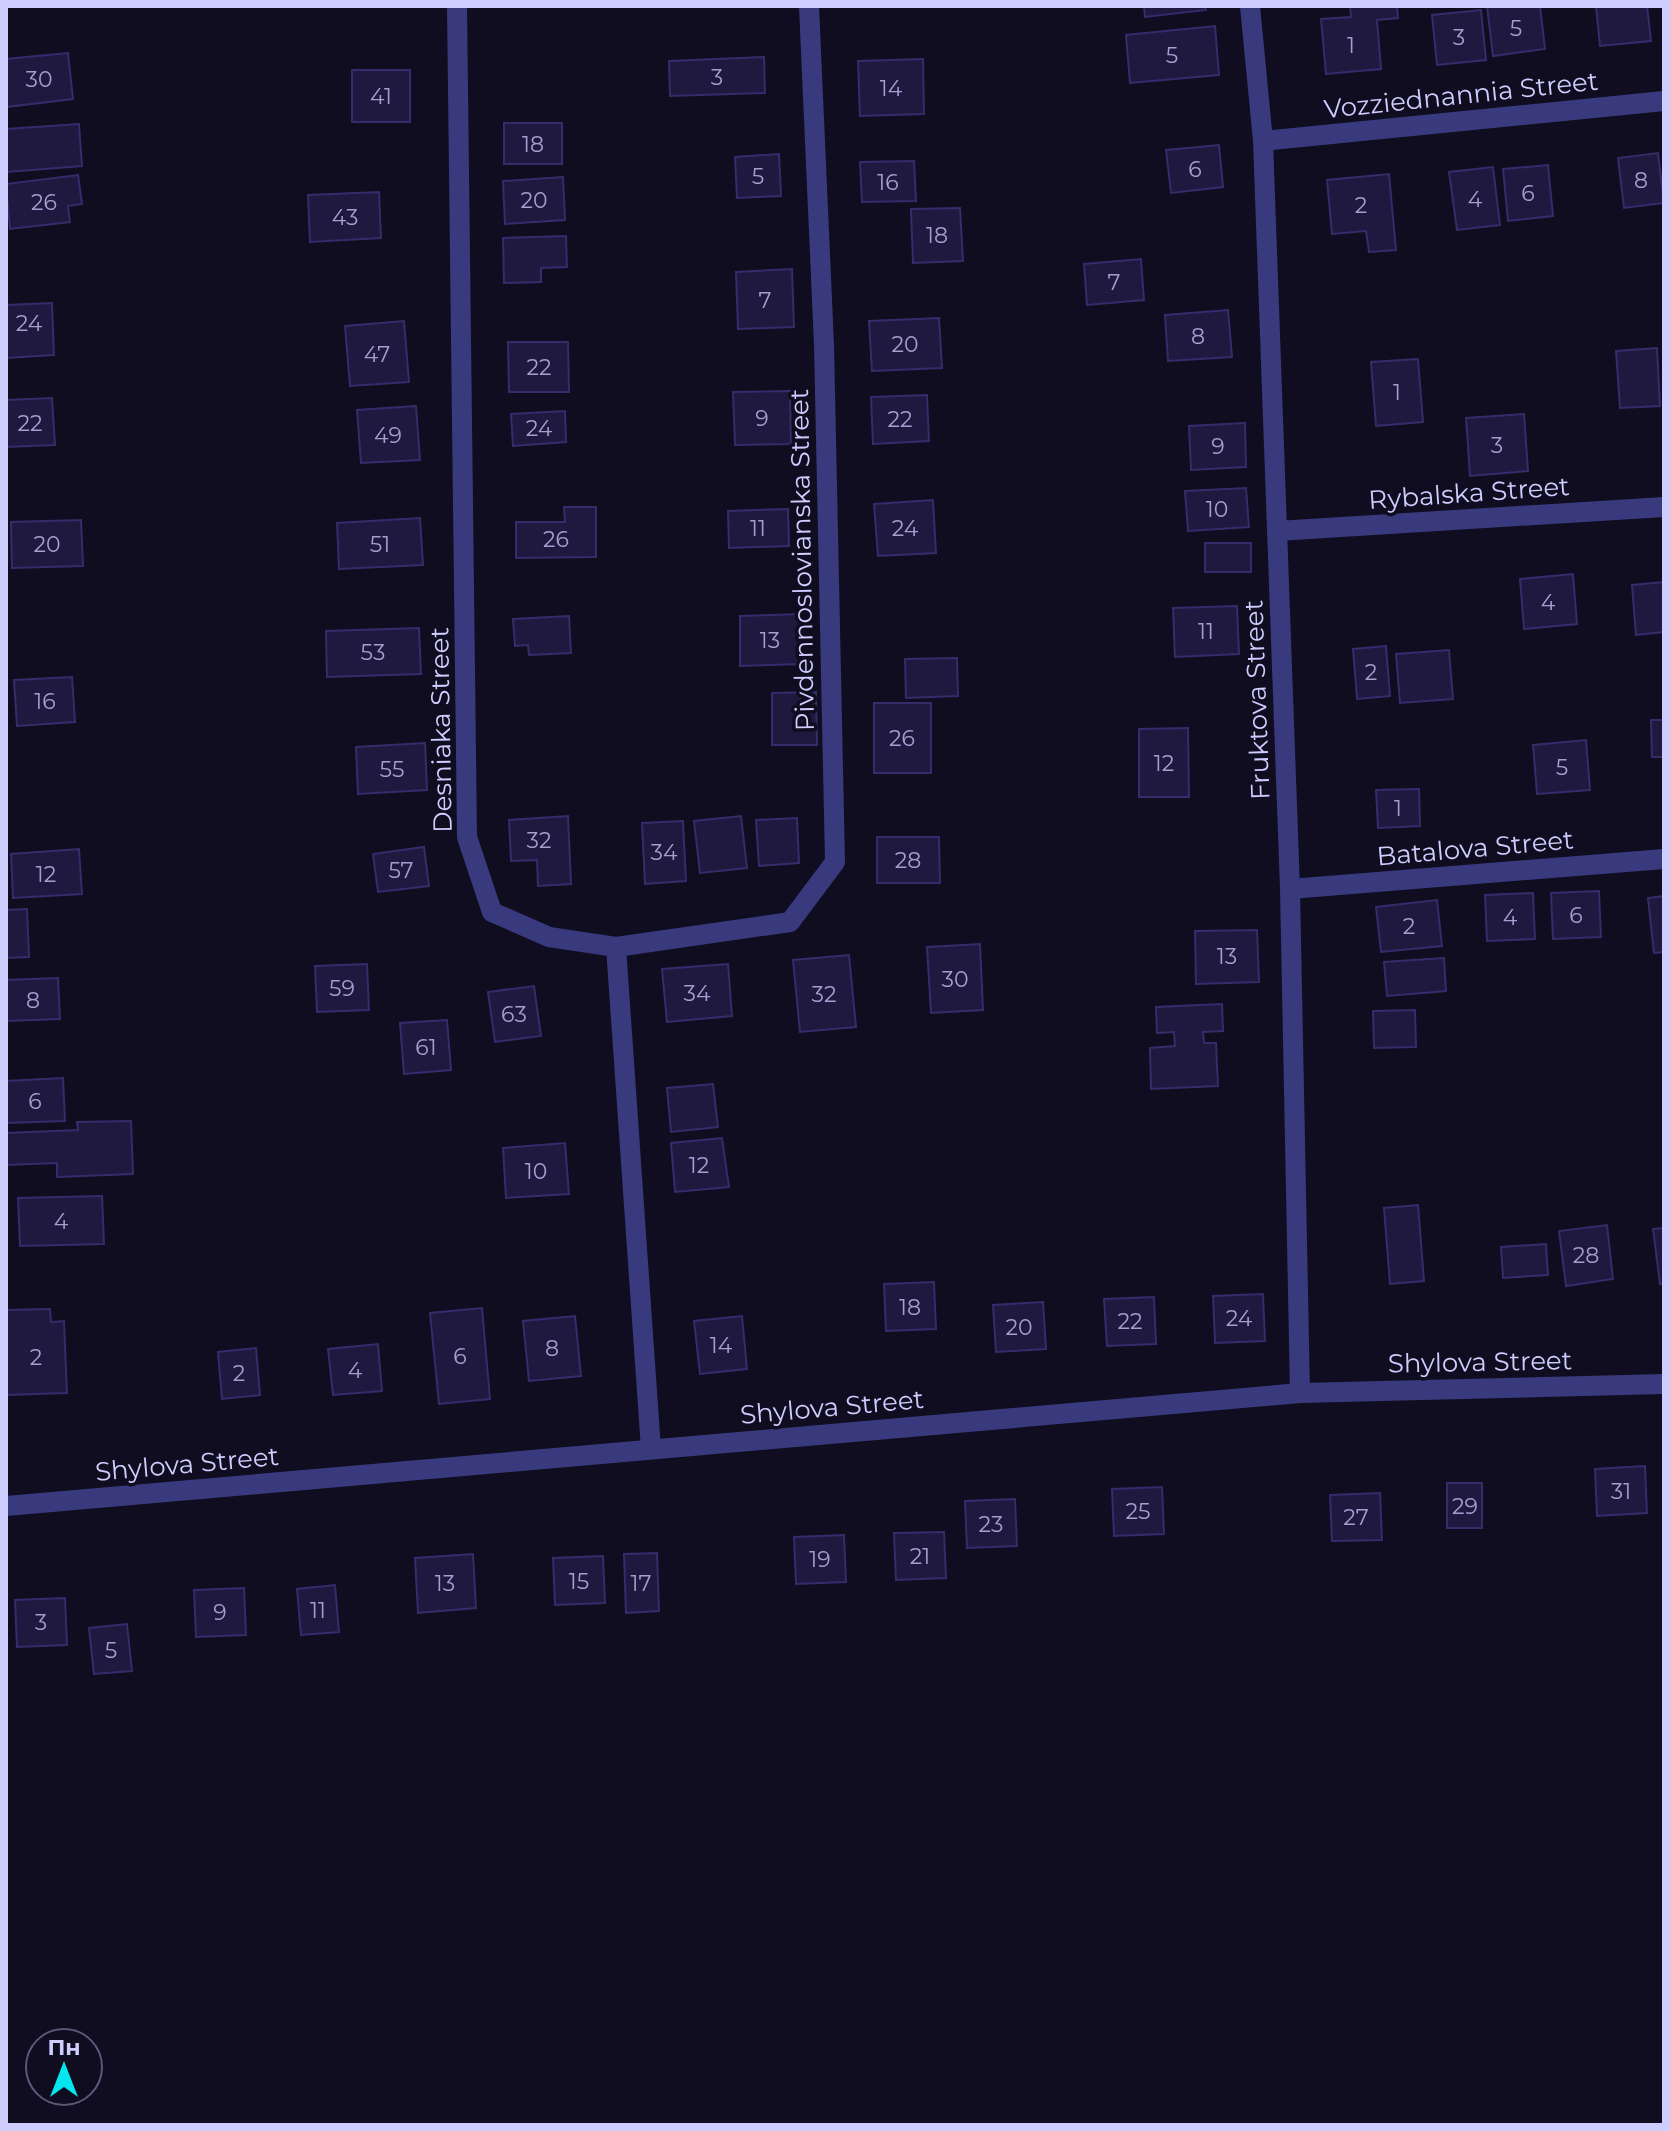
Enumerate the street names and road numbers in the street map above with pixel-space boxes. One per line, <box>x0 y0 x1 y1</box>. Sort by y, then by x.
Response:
street label: Vozziednannia Street <box>1322 65 1600 125</box>
street label: Pivdennoslovianska Street <box>783 389 821 731</box>
street label: Rybalska Street <box>1367 470 1571 516</box>
street label: Fruktova Street <box>1238 600 1276 800</box>
street label: Desniaka Street <box>423 627 459 833</box>
street label: Batalova Street <box>1375 823 1575 873</box>
street label: Shylova Street <box>1388 1344 1572 1380</box>
street label: Shylova Street <box>739 1383 925 1431</box>
street label: Shylova Street <box>94 1440 280 1488</box>

